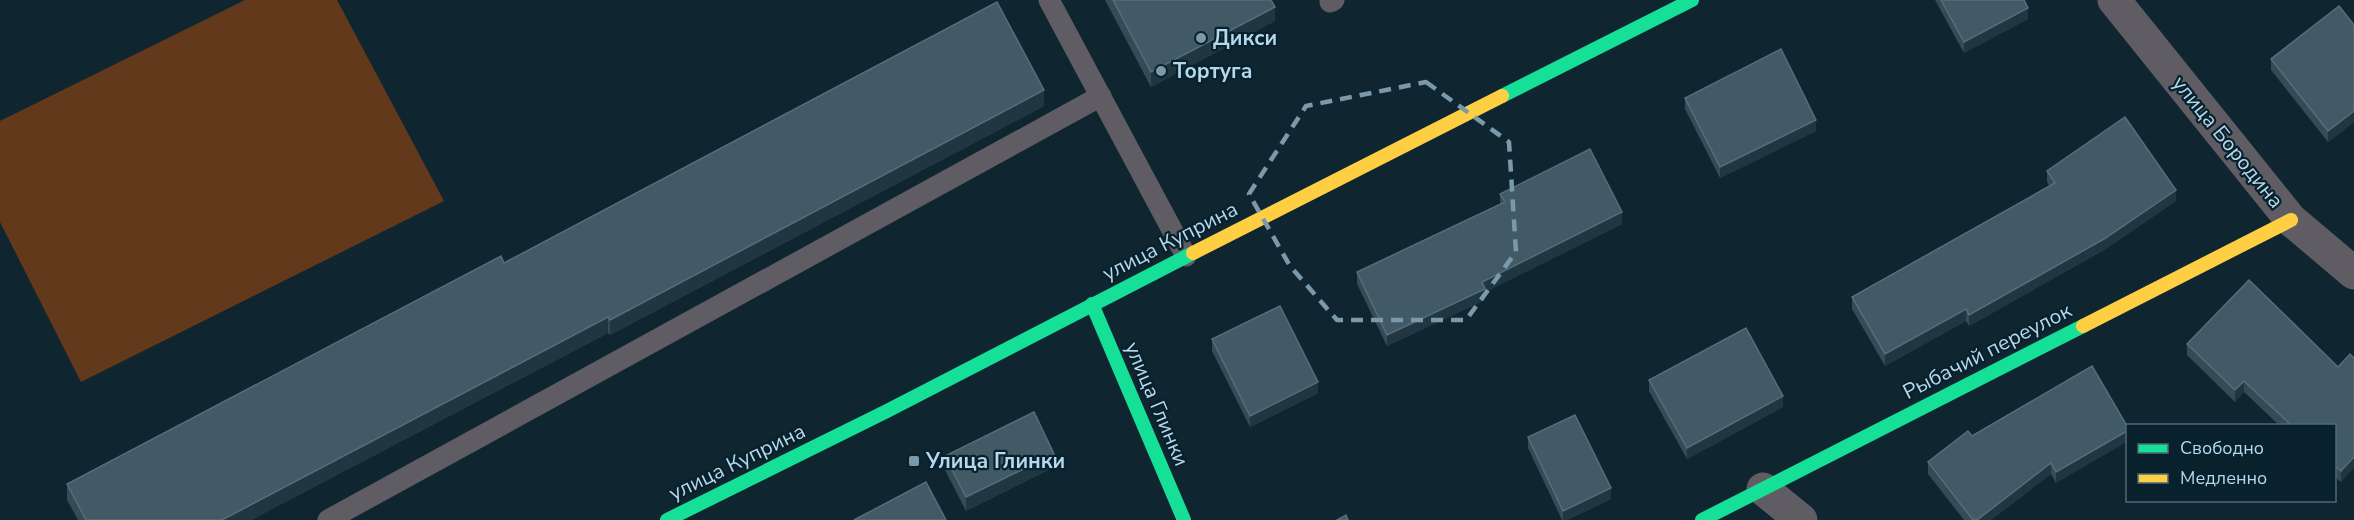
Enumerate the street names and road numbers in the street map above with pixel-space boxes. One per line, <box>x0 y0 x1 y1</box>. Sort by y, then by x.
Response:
street label: улица Бородина <box>2166 70 2290 214</box>
street label: улица Куприна <box>1097 195 1243 287</box>
street label: Рыбачий переулок <box>1898 296 2077 406</box>
street label: улица Глинки <box>1118 338 1196 470</box>
street label: улица Куприна <box>664 417 810 507</box>

